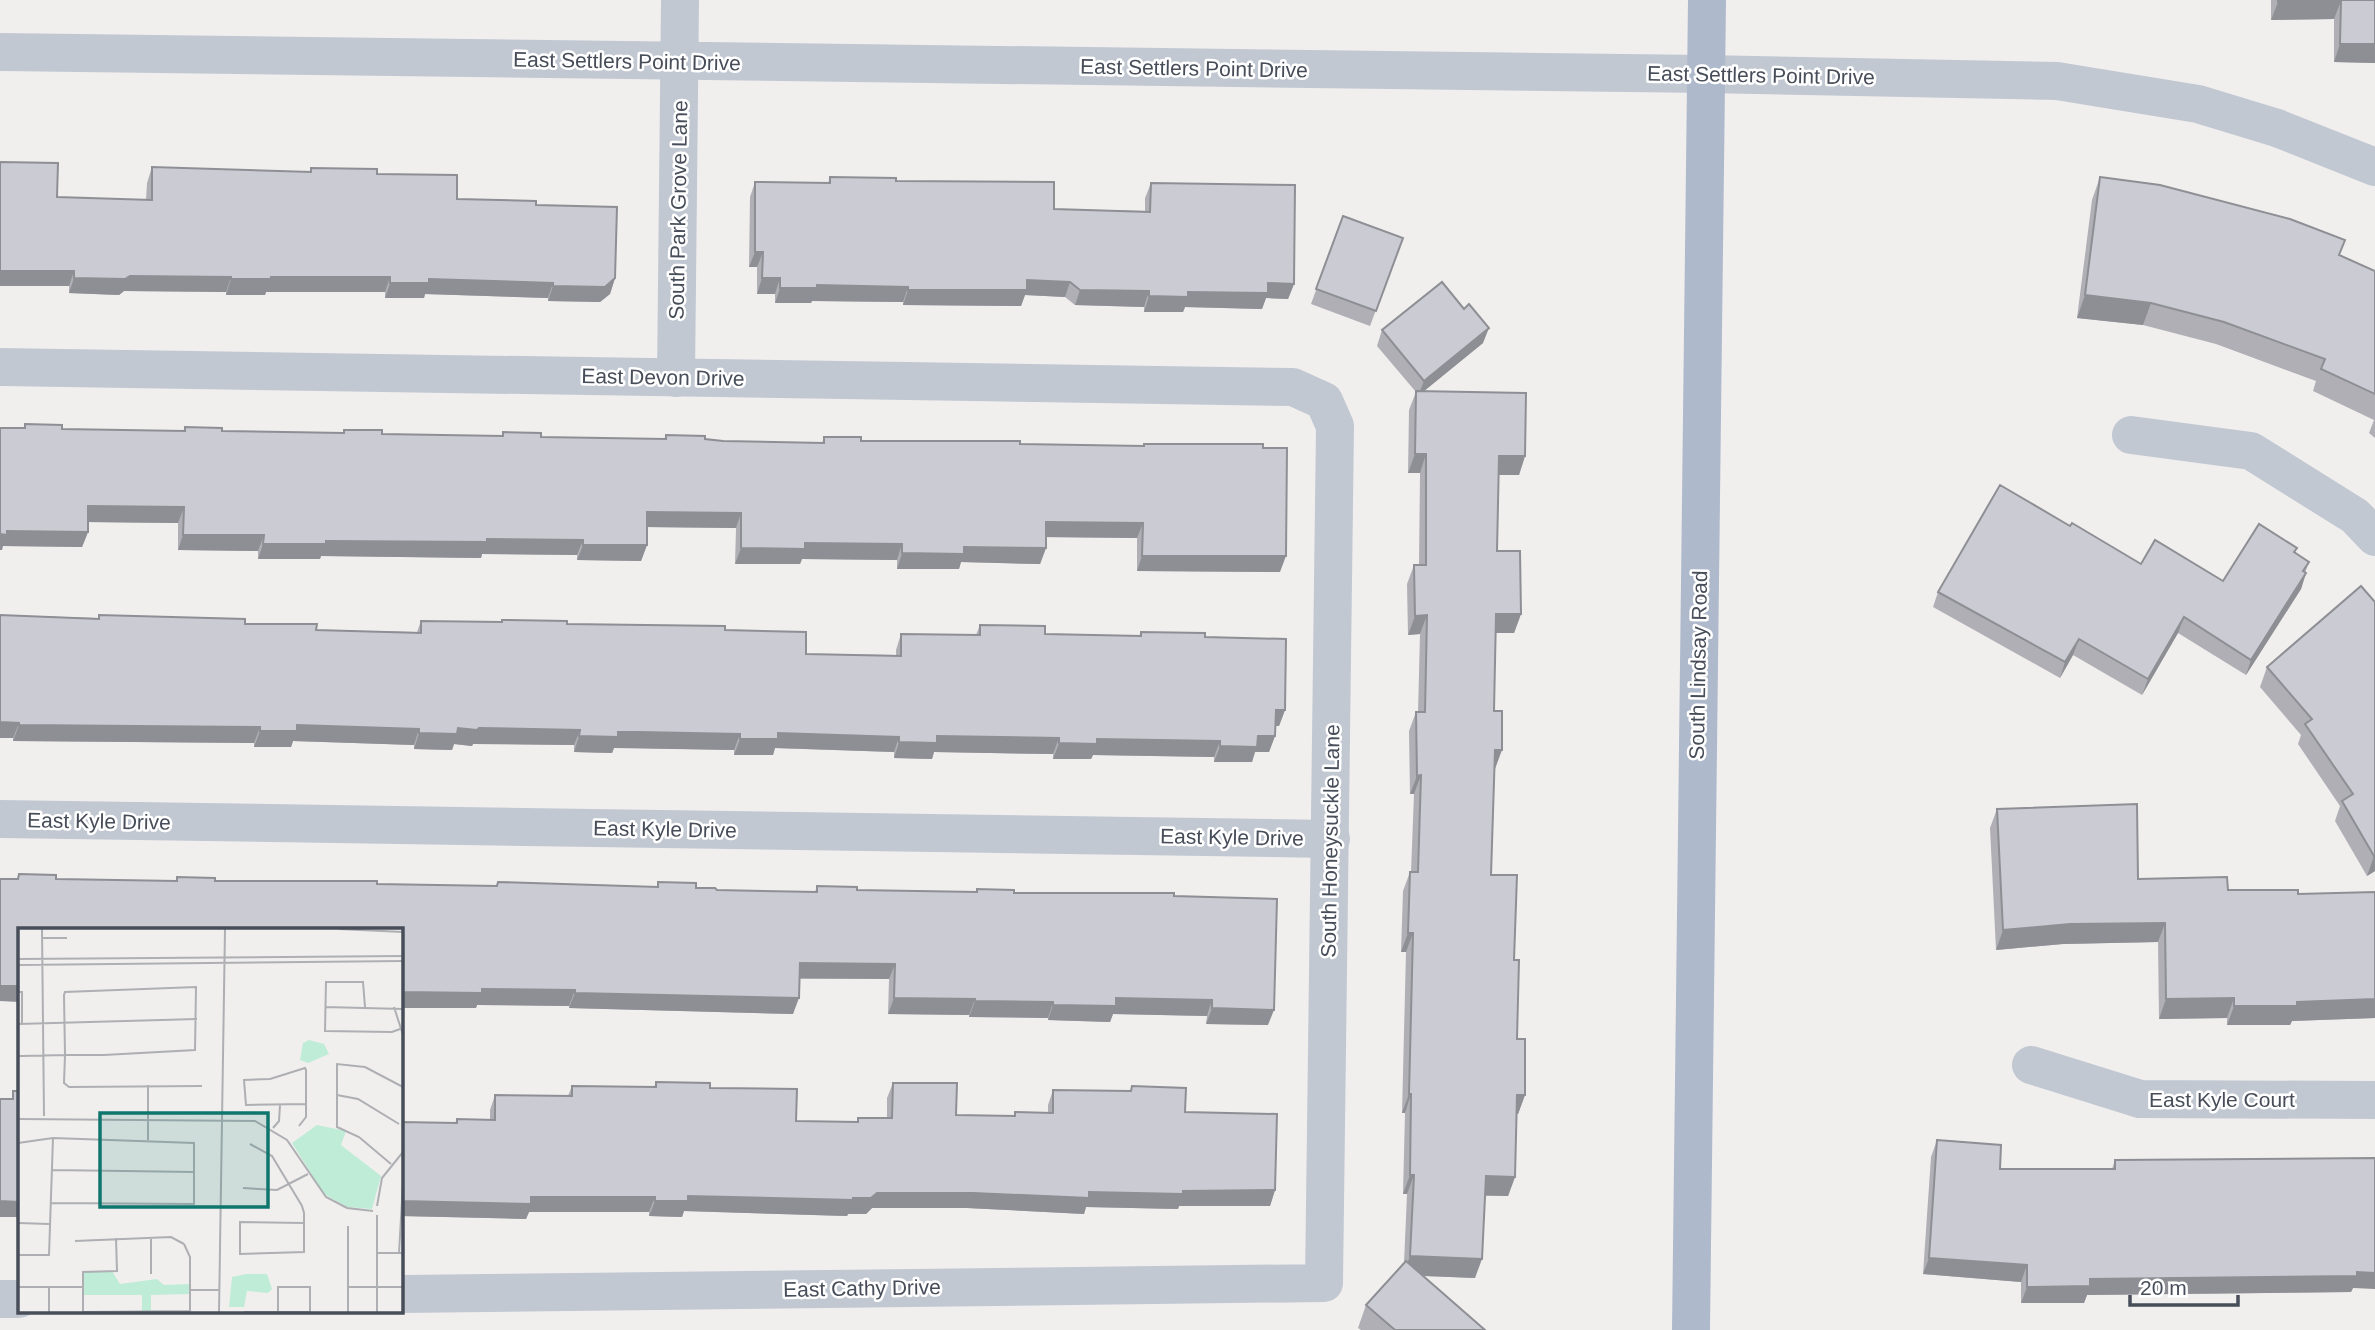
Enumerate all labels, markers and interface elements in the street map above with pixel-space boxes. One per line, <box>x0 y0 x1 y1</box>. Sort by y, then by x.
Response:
street label: East Settlers Point Drive <box>513 48 741 74</box>
street label: East Settlers Point Drive <box>1080 55 1308 81</box>
street label: East Settlers Point Drive <box>1647 62 1875 88</box>
street label: South Park Grove Lane <box>665 100 691 320</box>
street label: East Devon Drive <box>581 364 745 390</box>
street label: South Lindsay Road <box>1685 570 1711 760</box>
street label: South Honeysuckle Lane <box>1316 724 1344 958</box>
street label: East Kyle Drive <box>27 808 171 834</box>
street label: East Kyle Drive <box>593 816 737 842</box>
street label: East Kyle Drive <box>1160 824 1304 850</box>
inset map <box>18 928 402 1312</box>
street label: East Kyle Court <box>2149 1088 2295 1111</box>
scale bar <box>2130 1264 2238 1308</box>
street label: East Cathy Drive <box>783 1275 941 1301</box>
text: 20 m <box>2140 1276 2187 1299</box>

